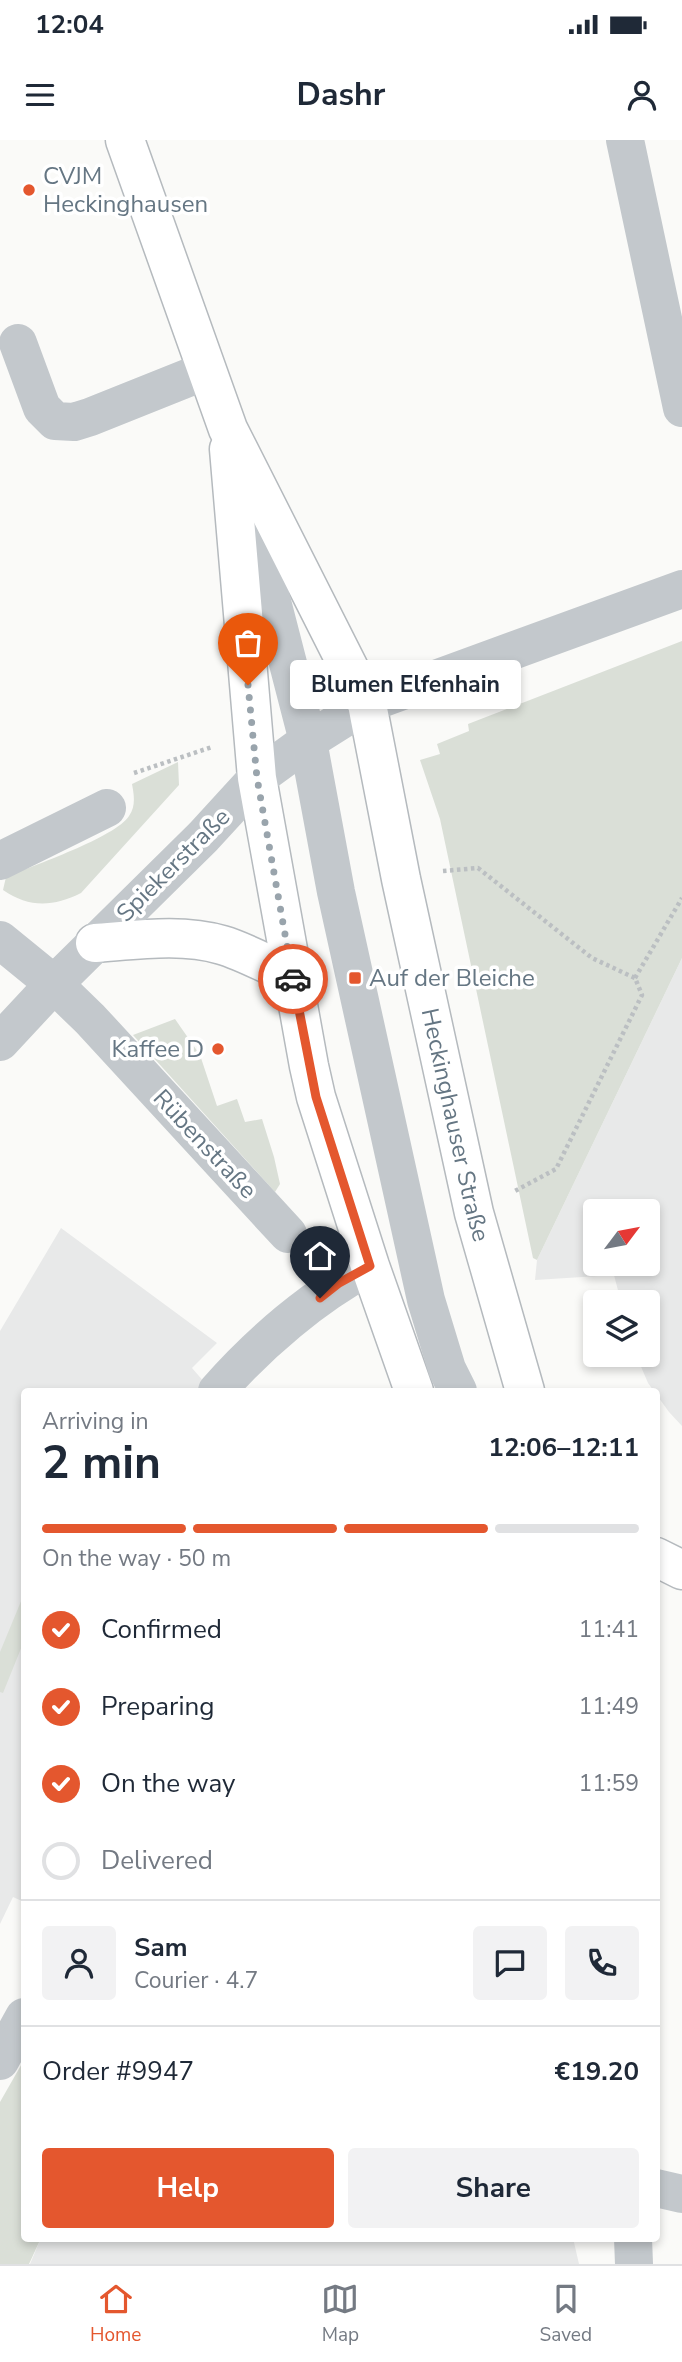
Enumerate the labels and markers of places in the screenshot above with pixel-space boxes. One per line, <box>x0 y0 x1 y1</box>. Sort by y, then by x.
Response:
place label: CVJM Heckinghausen <box>43 160 208 220</box>
marker: CVJM Heckinghausen <box>21 182 37 198</box>
pin <box>218 613 278 685</box>
callout: Blumen Elfenhain <box>290 660 521 710</box>
place label: Auf der Bleiche <box>369 962 535 994</box>
marker: Auf der Bleiche <box>347 970 363 986</box>
place label: Kaffee D <box>112 1033 204 1065</box>
marker: Kaffee D <box>210 1041 226 1057</box>
pin <box>290 1226 350 1298</box>

